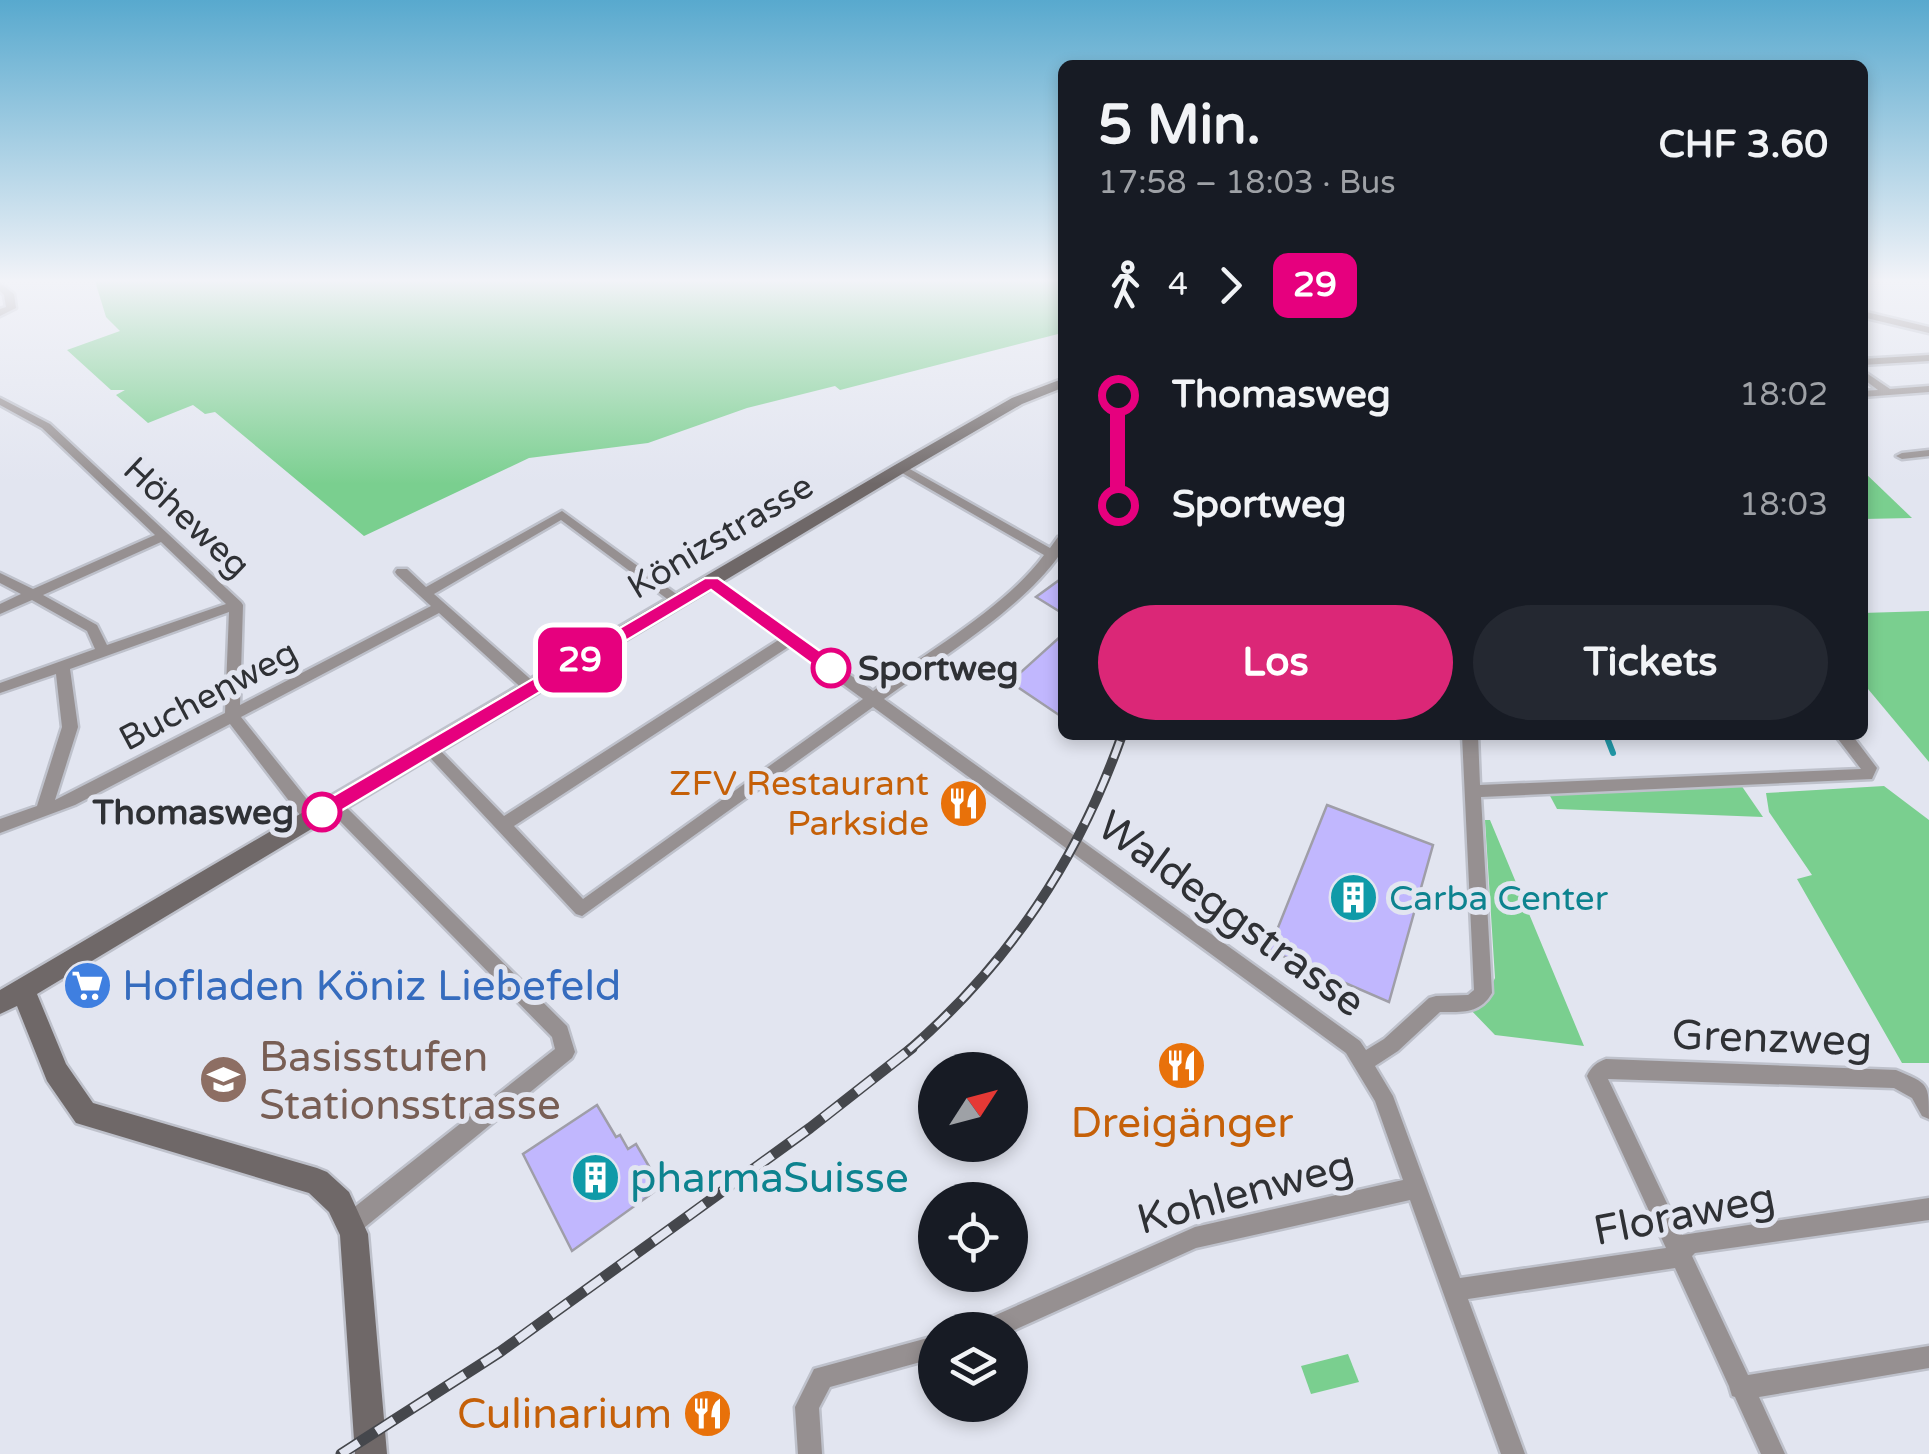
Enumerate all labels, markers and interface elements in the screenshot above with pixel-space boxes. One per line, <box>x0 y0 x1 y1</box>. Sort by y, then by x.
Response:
text: 5 Min. <box>1098 93 1261 159</box>
text: CHF 3.60 <box>1658 122 1828 168</box>
text: 17:58 – 18:03 · Bus <box>1098 164 1396 202</box>
icon: walk <box>1098 258 1153 313</box>
icon: forward <box>1203 258 1258 313</box>
text: 29 <box>1293 264 1337 306</box>
text: 4 <box>1168 266 1188 304</box>
text: Thomasweg <box>1172 372 1391 418</box>
text: 18:02 <box>1739 376 1828 414</box>
street label: Höheweg <box>114 449 258 587</box>
street label: Könizstrasse <box>620 465 821 609</box>
text: Sportweg <box>1172 482 1346 528</box>
text: 18:03 <box>1739 486 1828 524</box>
button: Los <box>1098 605 1453 720</box>
button: Tickets <box>1473 605 1828 720</box>
line badge: 29 <box>535 628 625 692</box>
street label: Buchenweg <box>112 631 305 760</box>
text: 29 <box>558 639 602 681</box>
place label: Sportweg <box>858 648 1019 690</box>
marker: Sportweg <box>812 649 850 687</box>
place label: ZFV Restaurant Parkside <box>669 763 929 845</box>
restaurant icon: ZFV Restaurant Parkside <box>938 777 990 829</box>
place label: Thomasweg <box>91 792 294 834</box>
marker: Thomasweg <box>303 793 341 831</box>
street label: Waldeggstrasse <box>1088 800 1375 1028</box>
building icon: Carba Center <box>1328 872 1380 924</box>
place label: Carba Center <box>1389 878 1609 920</box>
supermarket icon: Hofladen Köniz Liebefeld <box>61 959 113 1011</box>
place label: Hofladen Köniz Liebefeld <box>122 961 621 1012</box>
street label: Grenzweg <box>1671 1010 1873 1067</box>
place label: Basisstufen Stationsstrasse <box>259 1032 561 1131</box>
restaurant icon: Dreigänger <box>1156 1040 1208 1092</box>
north arrow <box>918 1052 1028 1162</box>
map controls <box>918 1052 1028 1422</box>
school or university icon: Basisstufen Stationsstrasse <box>198 1054 250 1106</box>
place label: Dreigänger <box>1071 1098 1293 1149</box>
street label: Kohlenweg <box>1132 1139 1359 1246</box>
building icon: pharmaSuisse <box>569 1151 621 1203</box>
place label: pharmaSuisse <box>630 1153 909 1204</box>
street label: Floraweg <box>1589 1172 1779 1257</box>
button: locate <box>918 1182 1028 1292</box>
button: layers <box>918 1312 1028 1422</box>
restaurant icon: Culinarium <box>681 1387 733 1439</box>
place label: Culinarium <box>457 1389 672 1440</box>

